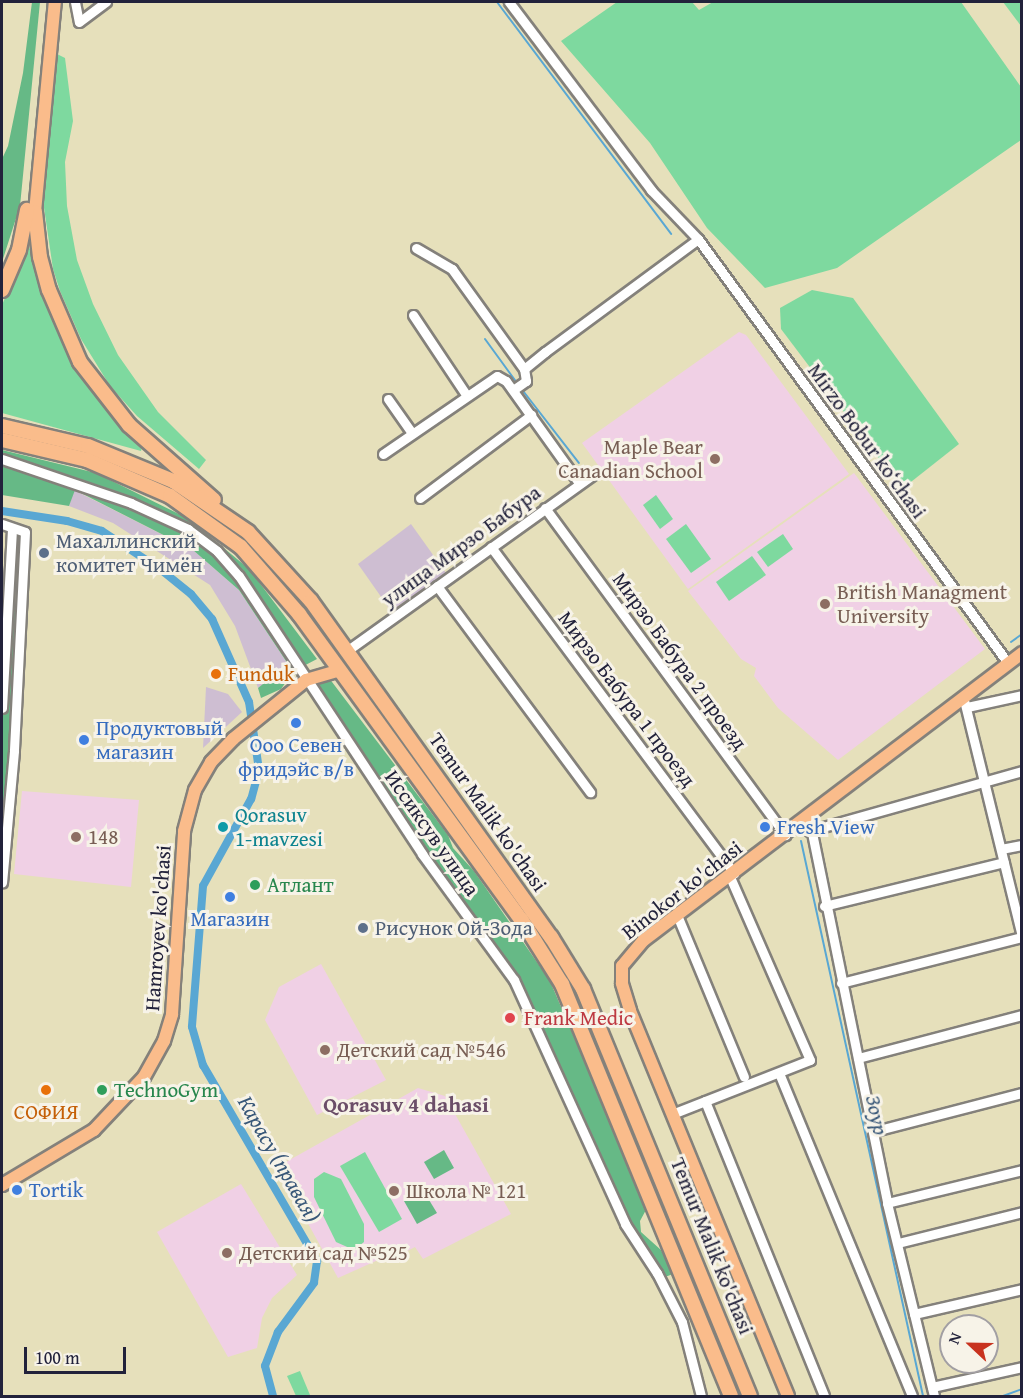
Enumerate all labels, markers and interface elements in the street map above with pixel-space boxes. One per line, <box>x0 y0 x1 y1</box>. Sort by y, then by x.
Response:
street label: Mirzo Bobur ko‘chasi <box>802 359 932 523</box>
place label: Maple Bear Canadian School <box>558 434 703 484</box>
marker: Maple Bear Canadian School <box>708 452 722 466</box>
street label: улица Мирзо Бабура <box>376 480 546 612</box>
place label: Махаллинский комитет Чимён <box>56 528 202 578</box>
marker: Махаллинский комитет Чимён <box>37 546 51 560</box>
street label: Мирзо Бабура 2 проезд <box>607 567 753 755</box>
place label: British Managment University <box>837 579 1007 629</box>
marker: British Managment University <box>818 597 832 611</box>
street label: Мирзо Бабура 1 проезд <box>553 606 701 792</box>
place label: Funduk <box>228 661 295 687</box>
marker: Funduk <box>209 667 223 681</box>
place label: Продуктовый магазин <box>96 715 223 765</box>
marker: Ооо Севен фридэйс в/в <box>289 716 303 730</box>
street label: Temur Malik ko'chasi <box>424 728 552 896</box>
place label: Ооо Севен фридэйс в/в <box>238 732 354 782</box>
marker: Продуктовый магазин <box>77 733 91 747</box>
street label: Иссиксув улица <box>379 765 485 901</box>
place label: Qorasuv 1-mavzesi <box>235 802 323 852</box>
place label: Fresh View <box>777 814 875 840</box>
marker: Qorasuv 1-mavzesi <box>216 820 230 834</box>
marker: Fresh View <box>758 820 772 834</box>
place label: 148 <box>88 824 118 850</box>
marker: 148 <box>69 830 83 844</box>
street label: Binokor ko'chasi <box>617 835 747 945</box>
street label: Hamroyev ko'chasi <box>140 844 176 1012</box>
place label: Атлант <box>267 872 334 898</box>
marker: Атлант <box>248 878 262 892</box>
marker: Магазин <box>223 890 237 904</box>
place label: Магазин <box>190 906 270 932</box>
place label: Рисунок Ой-Зода <box>375 915 533 941</box>
marker: Рисунок Ой-Зода <box>356 921 370 935</box>
place label: Frank Medic <box>524 1005 633 1031</box>
marker: Frank Medic <box>501 1009 519 1027</box>
place label: Детский сад №546 <box>337 1037 506 1063</box>
marker: Детский сад №546 <box>318 1043 332 1057</box>
place label: TechnoGym <box>114 1077 218 1103</box>
marker: СОФИЯ <box>39 1083 53 1097</box>
marker: TechnoGym <box>95 1083 109 1097</box>
water label: Карасу (правая) <box>232 1091 326 1227</box>
district label: Qorasuv 4 dahasi <box>323 1092 489 1118</box>
water label: Зоур <box>860 1093 894 1137</box>
place label: СОФИЯ <box>14 1099 78 1125</box>
street label: Temur Malik ko'chasi <box>665 1154 759 1338</box>
place label: Tortik <box>29 1177 83 1203</box>
place label: Школа № 121 <box>406 1178 526 1204</box>
marker: Tortik <box>10 1183 24 1197</box>
marker: Школа № 121 <box>387 1184 401 1198</box>
place label: Детский сад №525 <box>239 1240 408 1266</box>
marker: Детский сад №525 <box>220 1246 234 1260</box>
north arrow <box>939 1314 999 1374</box>
text: N <box>941 1329 967 1347</box>
scale bar <box>27 1335 129 1373</box>
text: 100 m <box>35 1344 80 1371</box>

